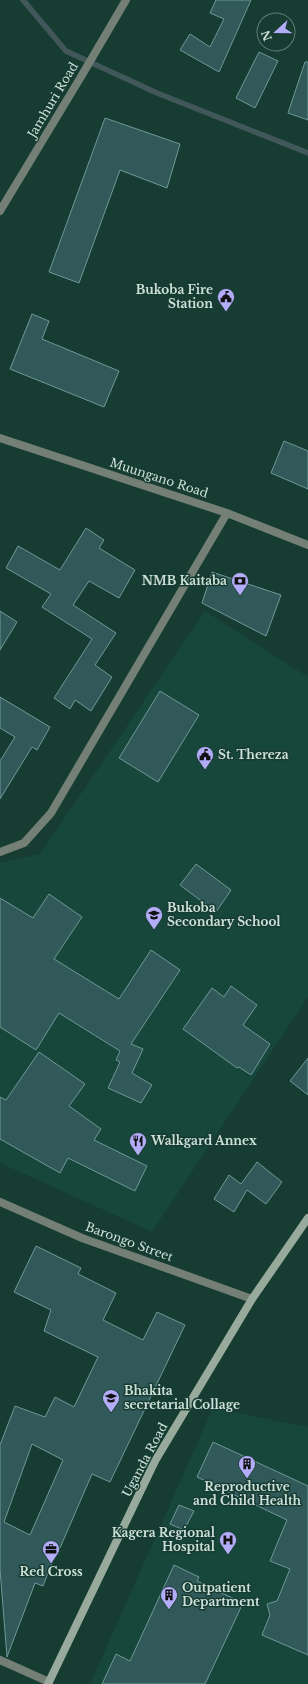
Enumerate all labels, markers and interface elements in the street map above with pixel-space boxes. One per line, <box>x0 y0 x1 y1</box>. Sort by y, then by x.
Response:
north arrow <box>256 12 296 52</box>
text: N <box>258 28 275 43</box>
street label: Jamhuri Road <box>23 59 81 142</box>
place label: Bukoba Fire Station <box>136 282 213 311</box>
public building icon: Bukoba Fire Station <box>216 287 236 312</box>
street label: Muungano Road <box>108 455 210 500</box>
bank icon: NMB Kaitaba <box>230 571 250 596</box>
place label: NMB Kaitaba <box>142 573 227 588</box>
public building icon: St. Thereza <box>195 745 215 770</box>
place label: St. Thereza <box>218 747 289 762</box>
place label: Bukoba Secondary School <box>167 900 281 929</box>
school or university icon: Bukoba Secondary School <box>144 905 164 930</box>
restaurant icon: Walkgard Annex <box>128 1131 148 1156</box>
place label: Walkgard Annex <box>150 1133 257 1148</box>
street label: Barongo Street <box>83 1219 175 1264</box>
place label: Bhakita secretarial Collage <box>124 1383 240 1412</box>
school or university icon: Bhakita secretarial Collage <box>101 1388 121 1413</box>
street label: Uganda Road <box>119 1420 170 1499</box>
building icon: Reproductive and Child Health <box>237 1454 257 1479</box>
place label: Reproductive and Child Health <box>193 1479 301 1508</box>
place label: Kagera Regional Hospital <box>112 1525 216 1554</box>
hospital icon: Kagera Regional Hospital <box>218 1530 238 1555</box>
office icon: Red Cross <box>41 1539 61 1564</box>
place label: Red Cross <box>19 1564 83 1579</box>
place label: Outpatient Department <box>182 1580 260 1609</box>
building icon: Outpatient Department <box>159 1585 179 1610</box>

